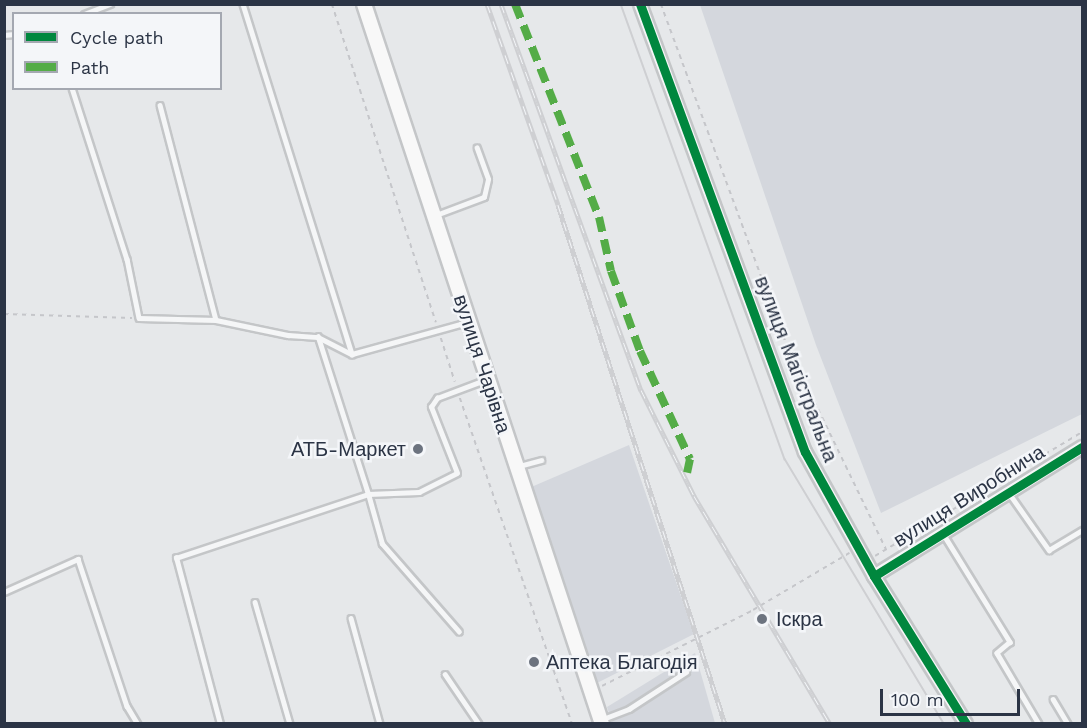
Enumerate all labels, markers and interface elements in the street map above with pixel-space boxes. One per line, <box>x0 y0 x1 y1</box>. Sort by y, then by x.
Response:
legend <box>12 12 222 90</box>
text: Cycle path <box>70 27 164 48</box>
text: Path <box>70 57 110 78</box>
street label: вулиця Магістральна <box>749 273 843 465</box>
street label: вулиця Чарівна <box>448 292 516 436</box>
place label: АТБ-Маркет <box>291 437 406 461</box>
street label: вулиця Виробнича <box>889 440 1049 552</box>
marker: АТБ-Маркет <box>411 442 425 456</box>
place label: Іскра <box>776 607 823 631</box>
marker: Іскра <box>753 610 771 628</box>
place label: Аптека Благодія <box>546 650 698 674</box>
marker: Аптека Благодія <box>527 655 541 669</box>
scale bar <box>883 677 1022 715</box>
text: 100 m <box>891 689 944 710</box>

